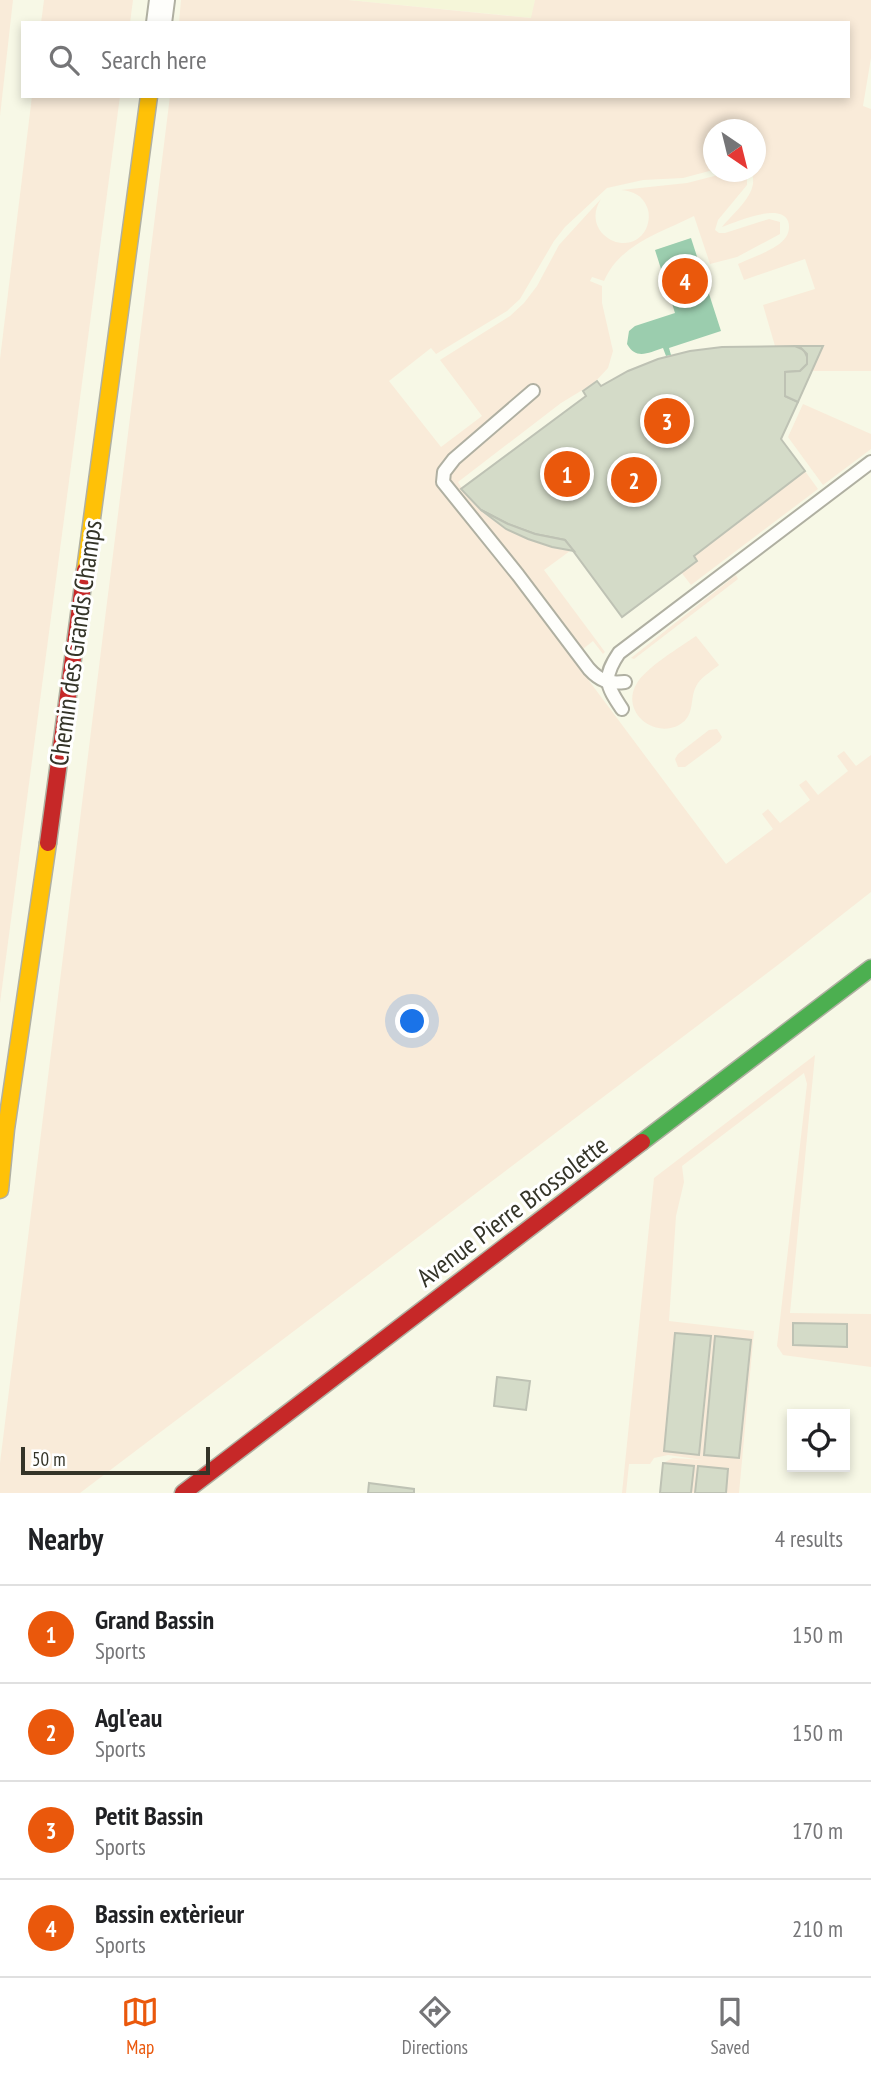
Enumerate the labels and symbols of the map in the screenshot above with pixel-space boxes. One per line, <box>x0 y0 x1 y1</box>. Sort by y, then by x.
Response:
north arrow <box>703 119 766 182</box>
pin: 4 <box>662 255 708 307</box>
pin: 3 <box>644 395 690 447</box>
pin: 1 <box>544 448 590 500</box>
pin: 2 <box>611 454 657 506</box>
street label: Chemin des Grands Champs <box>41 518 109 768</box>
your location <box>395 1004 429 1038</box>
street label: Avenue Pierre Brossolette <box>410 1128 614 1294</box>
scale bar <box>21 1444 210 1476</box>

